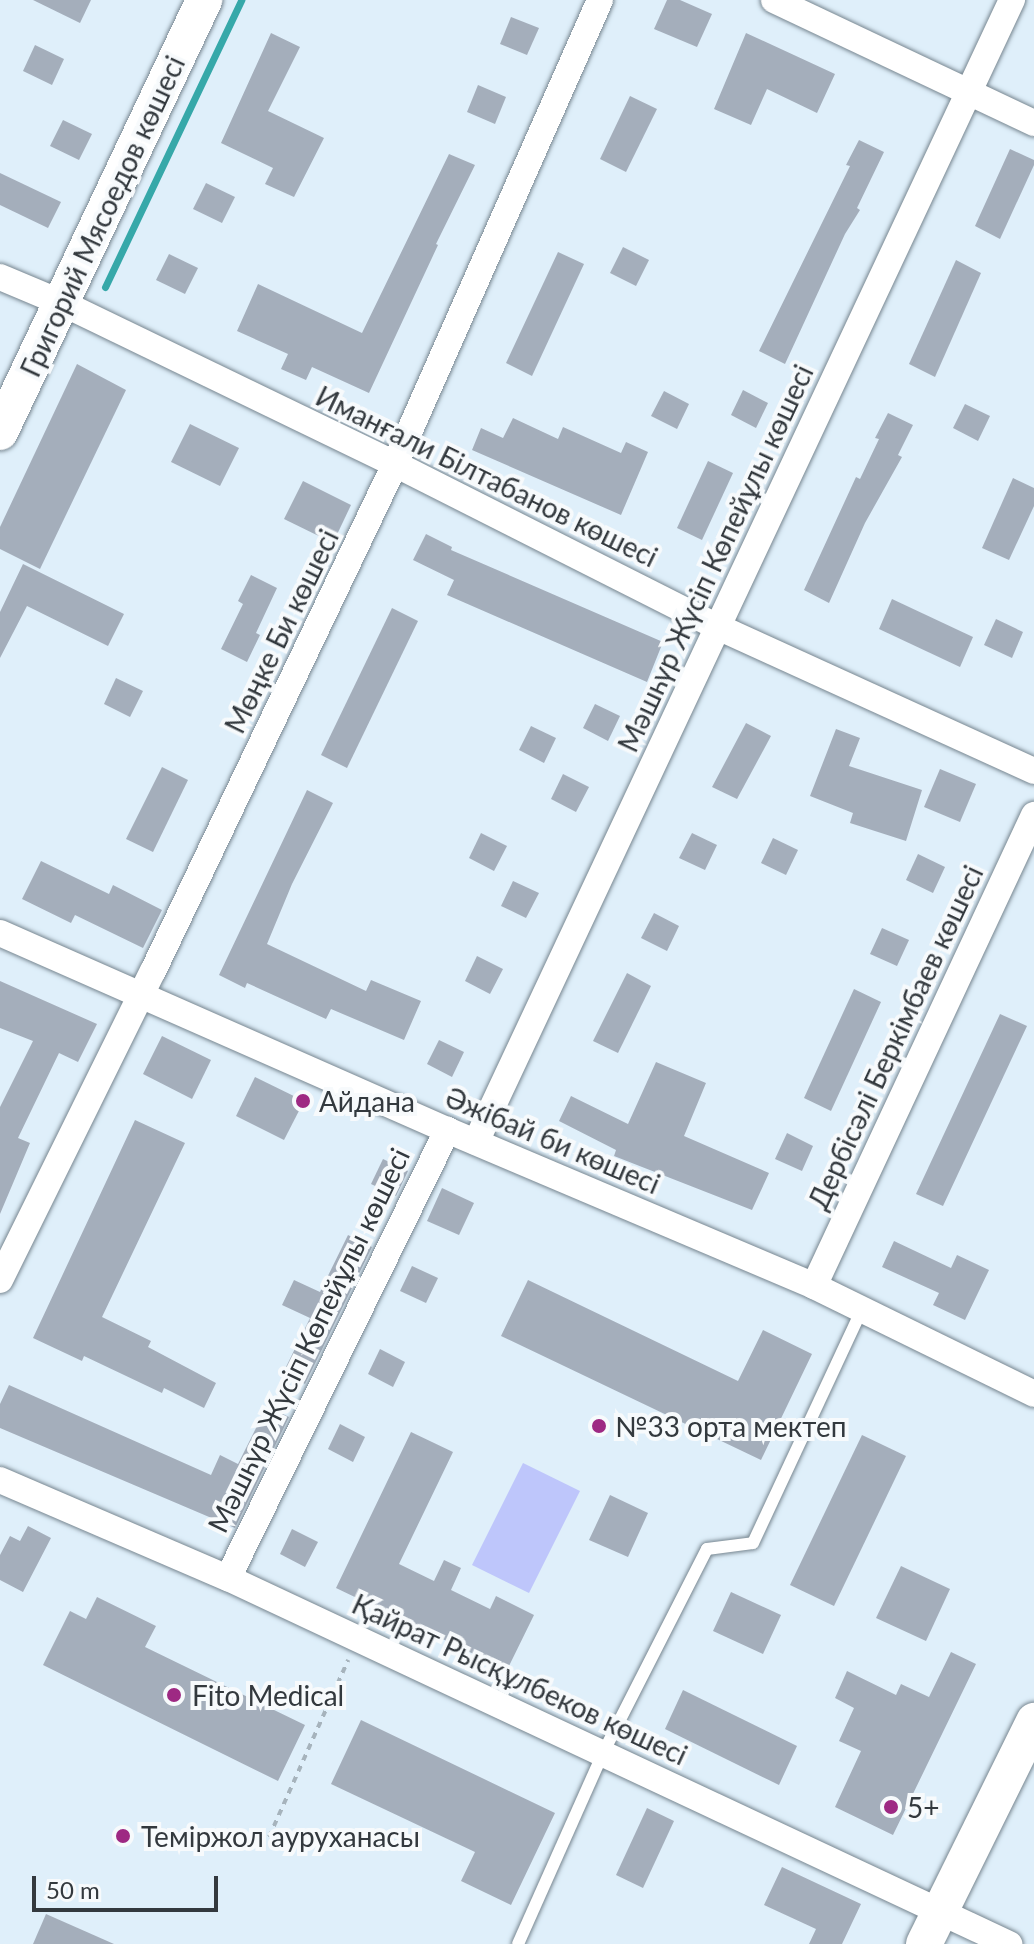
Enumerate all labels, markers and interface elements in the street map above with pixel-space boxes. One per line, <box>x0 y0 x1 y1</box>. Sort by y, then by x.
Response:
street label: Григорий Мясоедов көшесі <box>13 50 191 382</box>
street label: Мәшһүр Жүсіп Көпейұлы көшесі <box>610 359 820 757</box>
street label: Иманғали Білтабанов көшесі <box>311 379 663 573</box>
street label: Мөңке Би көшесі <box>217 524 345 738</box>
street label: Дербісәлі Беркімбаев көшесі <box>800 860 990 1214</box>
street label: Әжібай би көшесі <box>441 1080 665 1200</box>
place label: Айдана <box>319 1084 415 1118</box>
marker: Айдана <box>294 1092 312 1110</box>
street label: Мәшһүр Жүсіп Көпейұлы көшесі <box>200 1142 416 1538</box>
place label: №33 орта мектеп <box>615 1409 846 1443</box>
marker: №33 орта мектеп <box>590 1417 608 1435</box>
street label: Қайрат Рысқұлбеков көшесі <box>347 1586 693 1772</box>
place label: Fito Medical <box>192 1678 344 1712</box>
marker: Fito Medical <box>163 1684 185 1706</box>
place label: 5+ <box>907 1790 939 1824</box>
marker: 5+ <box>882 1798 900 1816</box>
place label: Теміржол ауруханасы <box>141 1819 420 1853</box>
marker: Теміржол ауруханасы <box>112 1825 134 1847</box>
scale bar <box>36 1860 222 1910</box>
text: 50 m <box>46 1875 100 1904</box>

